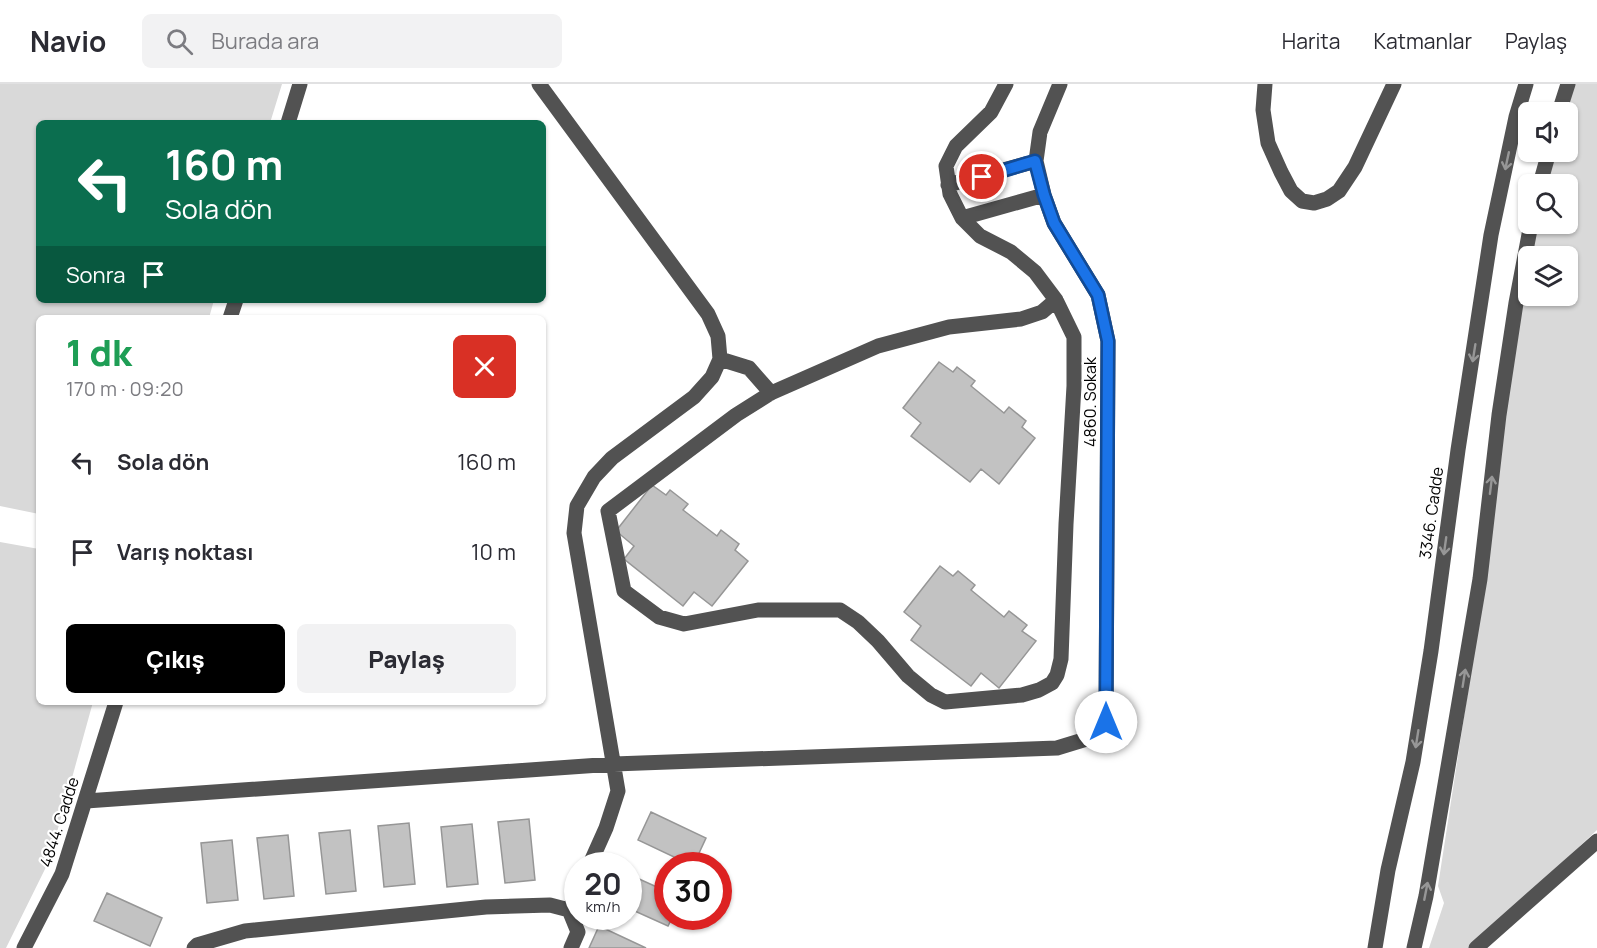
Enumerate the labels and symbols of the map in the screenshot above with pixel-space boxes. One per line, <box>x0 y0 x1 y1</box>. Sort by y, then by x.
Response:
pin <box>956 151 1007 202</box>
one-way arrow <box>1501 151 1512 170</box>
one-way arrow <box>1468 343 1479 362</box>
street label: 4860. Sokak <box>1079 356 1101 447</box>
street label: 3346. Cadde <box>1414 465 1448 561</box>
one-way arrow <box>1486 476 1497 495</box>
one-way arrow <box>1439 535 1450 555</box>
one-way arrow <box>1459 669 1470 688</box>
position arrow <box>1074 690 1138 754</box>
one-way arrow <box>1411 728 1422 748</box>
street label: 4844. Cadde <box>34 774 84 870</box>
speed limit sign: 30 <box>654 852 732 930</box>
one-way arrow <box>1421 881 1432 901</box>

